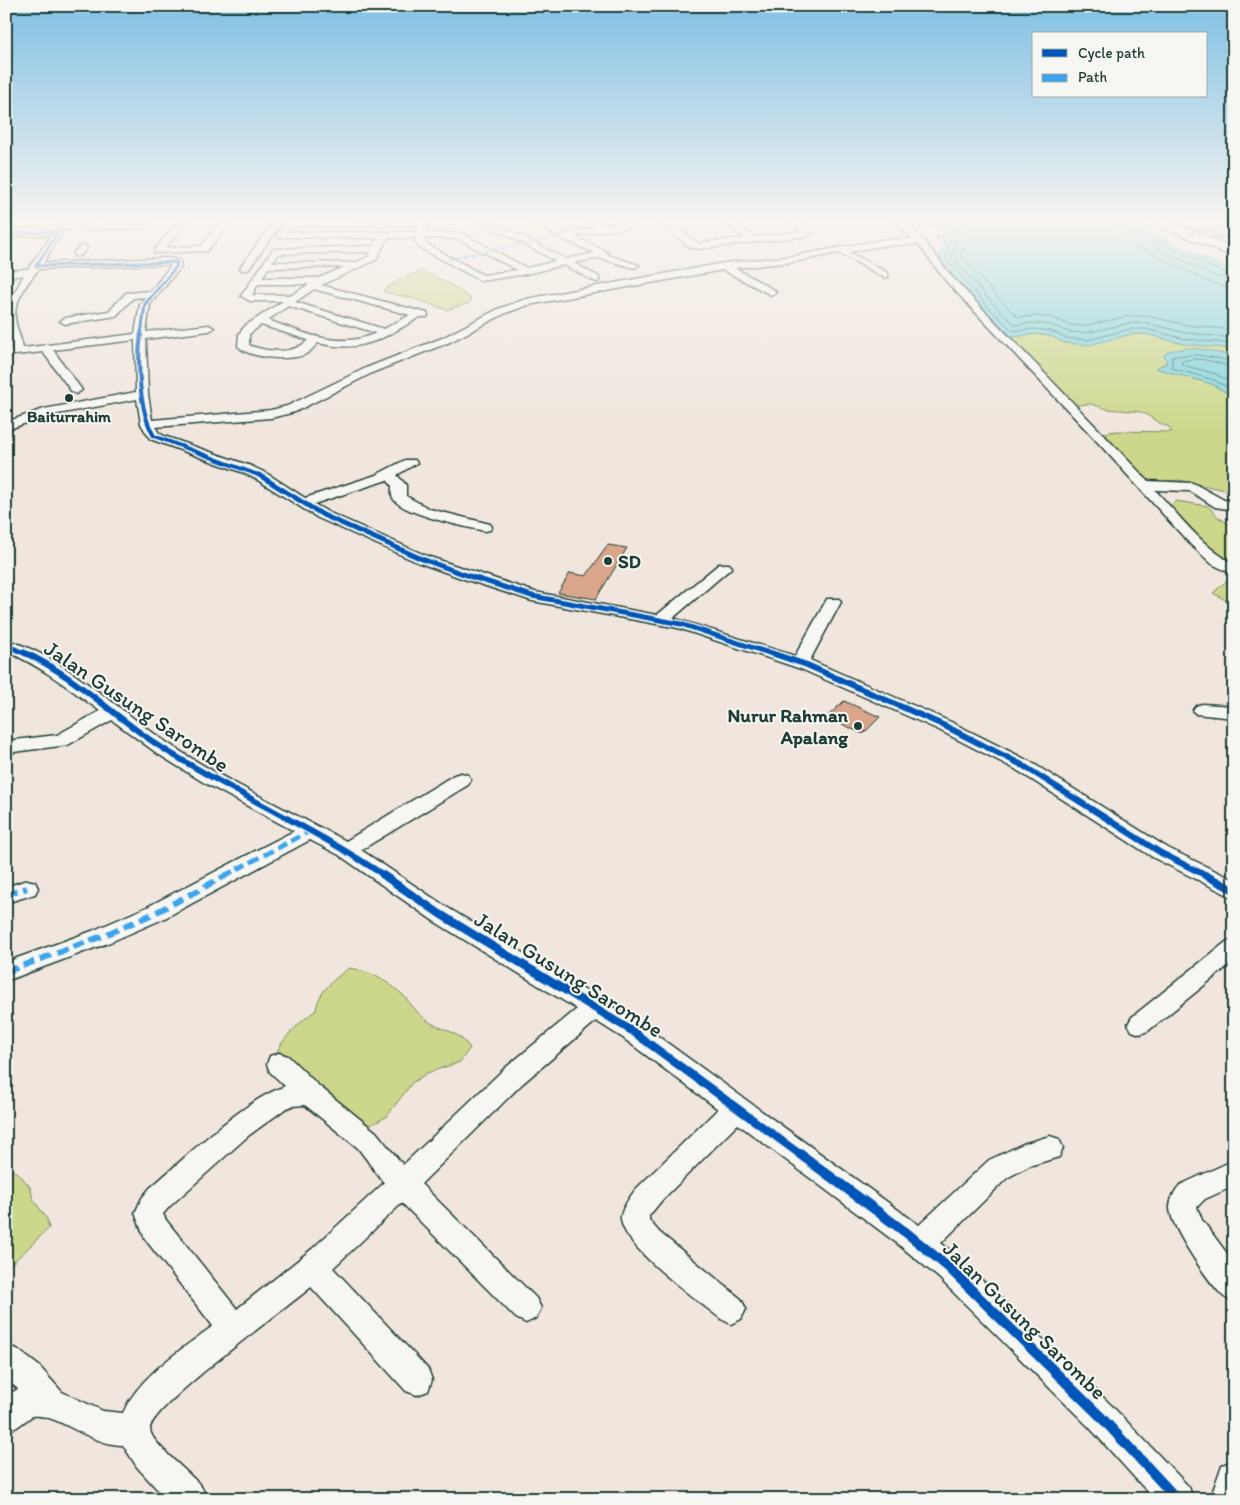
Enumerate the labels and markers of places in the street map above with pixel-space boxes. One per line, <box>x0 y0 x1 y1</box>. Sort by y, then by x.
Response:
marker: Baiturrahim <box>63 392 75 404</box>
place label: Baiturrahim <box>27 407 111 426</box>
place label: SD <box>618 550 641 573</box>
marker: SD <box>602 555 614 567</box>
place label: Nurur Rahman Apalang <box>728 704 849 749</box>
marker: Nurur Rahman Apalang <box>852 720 864 732</box>

